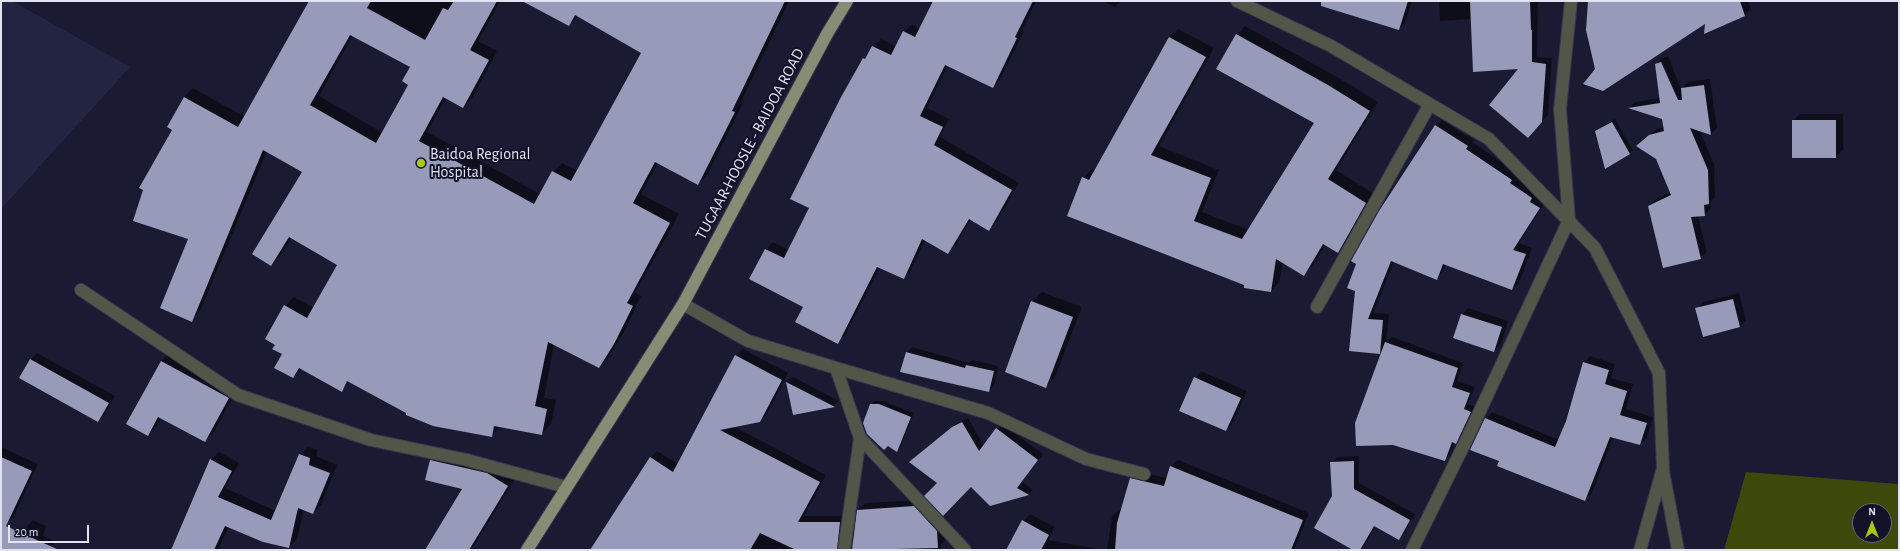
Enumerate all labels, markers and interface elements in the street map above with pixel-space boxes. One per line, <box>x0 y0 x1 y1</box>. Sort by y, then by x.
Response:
street label: TUGAAR-HOOSLE - BAIDOA ROAD <box>691 45 809 243</box>
place label: Baidoa Regional Hospital <box>430 144 531 182</box>
marker: Baidoa Regional Hospital <box>415 157 427 169</box>
north arrow <box>1852 503 1892 543</box>
text: N <box>1868 506 1876 517</box>
scale bar <box>10 517 91 543</box>
text: 20 m <box>15 526 38 538</box>

